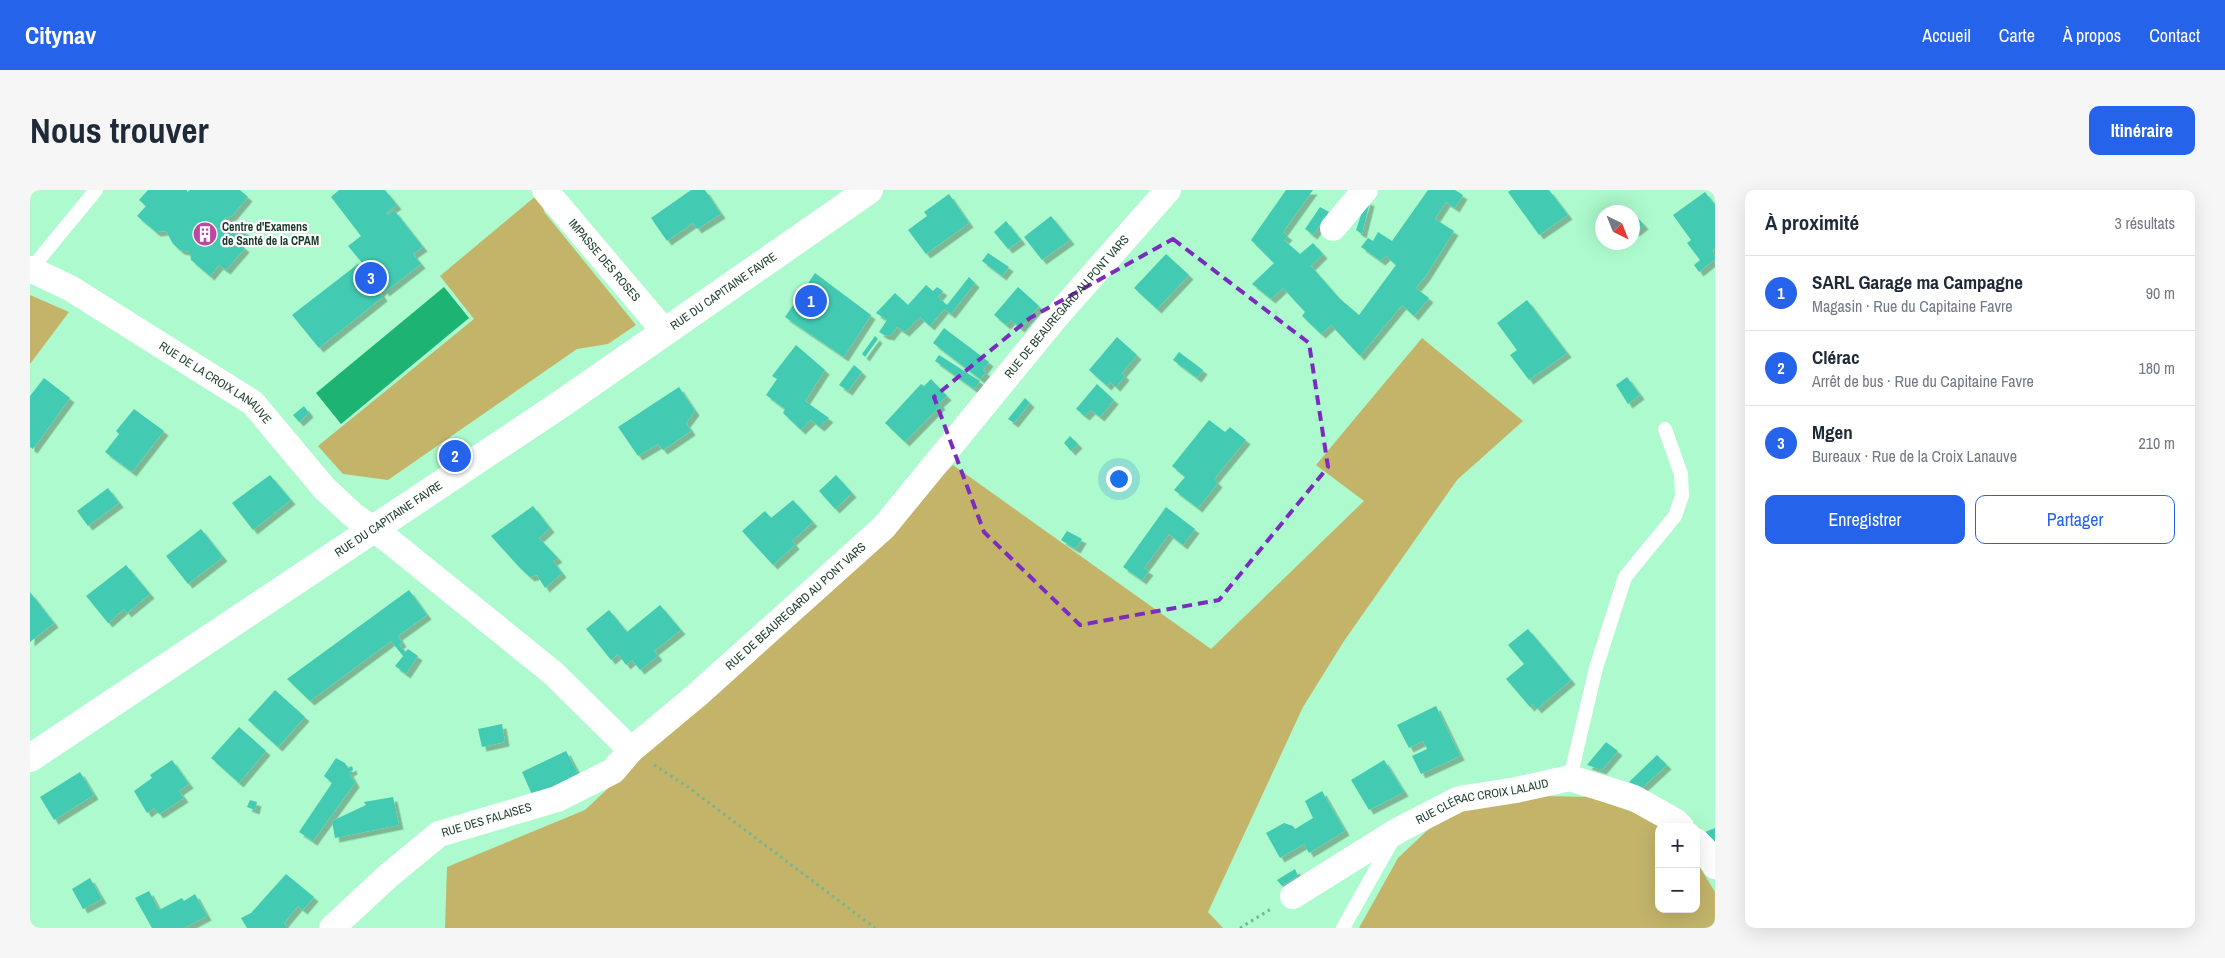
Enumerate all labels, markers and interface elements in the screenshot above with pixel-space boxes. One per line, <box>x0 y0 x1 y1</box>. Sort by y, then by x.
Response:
text: Citynav <box>25 19 96 51</box>
text: Accueil <box>1922 23 1971 48</box>
text: Carte <box>1999 23 2035 48</box>
text: À propos <box>2063 23 2121 48</box>
text: Contact <box>2149 23 2200 48</box>
button: Itinéraire <box>2089 106 2195 155</box>
text: Nous trouver <box>30 107 209 154</box>
north arrow <box>1595 205 1640 250</box>
text: À proximité <box>1765 208 1859 237</box>
text: 3 résultats <box>2114 212 2175 234</box>
street label: IMPASSE DES ROSES <box>565 216 644 305</box>
place label: Centre d'Examens de Santé de la CPAM <box>222 219 319 249</box>
building icon: Centre d'Examens de Santé de la CPAM <box>192 221 218 247</box>
street label: RUE DE BEAUREGARD AU PONT VARS <box>1001 231 1133 382</box>
street label: RUE DU CAPITAINE FAVRE <box>667 249 780 334</box>
pin: 3 <box>355 259 387 297</box>
text: SARL Garage ma Campagne <box>1812 269 2023 295</box>
pin: 1 <box>795 282 827 320</box>
text: 1 <box>1777 282 1785 304</box>
text: 90 m <box>2146 282 2175 304</box>
text: Magasin · Rue du Capitaine Favre <box>1812 295 2013 317</box>
street label: RUE DE LA CROIX LANAUVE <box>156 338 275 427</box>
text: Clérac <box>1812 344 1860 370</box>
text: 2 <box>1777 357 1785 379</box>
text: 180 m <box>2139 357 2175 379</box>
text: Arrêt de bus · Rue du Capitaine Favre <box>1812 370 2034 392</box>
text: Mgen <box>1812 419 1853 445</box>
text: 3 <box>1777 432 1785 454</box>
text: 210 m <box>2139 432 2175 454</box>
pin: 2 <box>439 437 471 475</box>
text: Bureaux · Rue de la Croix Lanauve <box>1812 445 2017 467</box>
your location <box>1106 466 1132 492</box>
street label: RUE DU CAPITAINE FAVRE <box>332 477 446 561</box>
button: Enregistrer <box>1765 495 1965 544</box>
button: Partager <box>1975 495 2175 544</box>
street label: RUE DE BEAUREGARD AU PONT VARS <box>722 539 870 674</box>
street label: RUE CLÉRAC CROIX LALAUD <box>1413 775 1550 828</box>
street label: RUE DES FALAISES <box>440 799 534 841</box>
map controls <box>1655 823 1700 913</box>
button: + <box>1655 823 1700 868</box>
button: − <box>1655 868 1700 913</box>

